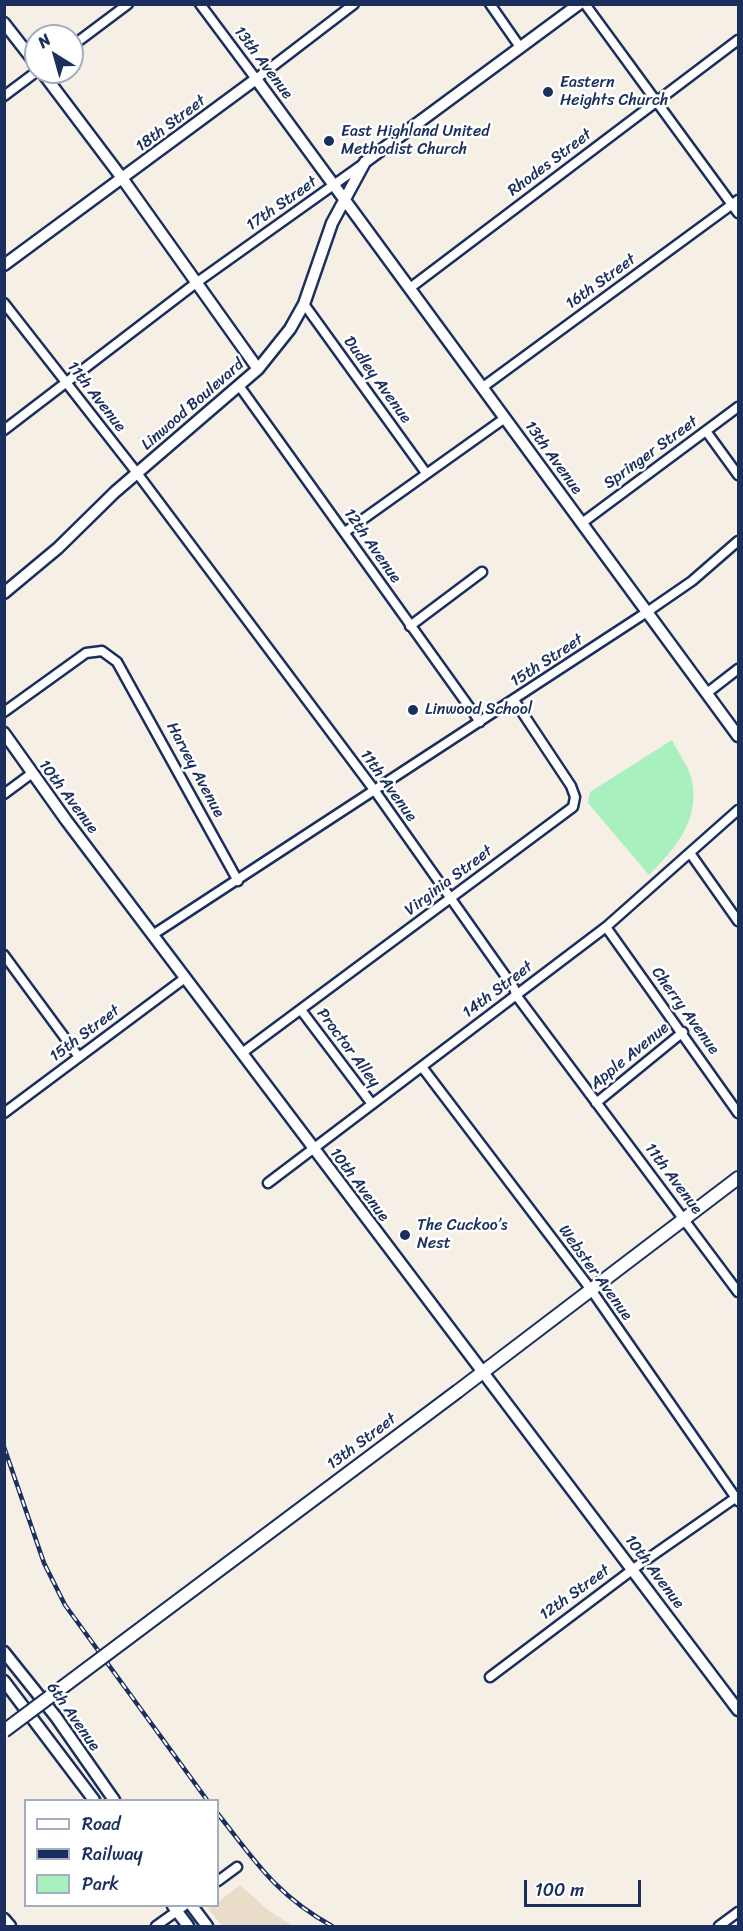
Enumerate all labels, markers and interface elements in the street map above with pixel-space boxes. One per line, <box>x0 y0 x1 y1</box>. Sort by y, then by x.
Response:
street label: 13th Avenue <box>229 23 297 103</box>
north arrow <box>24 24 84 84</box>
text: N <box>31 26 57 56</box>
place label: Eastern Heights Church <box>560 73 668 111</box>
marker: Eastern Heights Church <box>541 85 555 99</box>
street label: 18th Street <box>132 91 210 157</box>
place label: East Highland United Methodist Church <box>341 122 490 160</box>
street label: Rhodes Street <box>504 125 596 201</box>
marker: East Highland United Methodist Church <box>322 134 336 148</box>
street label: 17th Street <box>243 173 321 235</box>
street label: 16th Street <box>562 250 640 314</box>
street label: Dudley Avenue <box>339 333 415 427</box>
street label: Linwood Boulevard <box>138 355 248 455</box>
street label: 11th Avenue <box>62 358 130 436</box>
street label: Springer Street <box>600 412 702 494</box>
street label: 13th Avenue <box>520 417 586 499</box>
street label: 12th Avenue <box>339 505 405 587</box>
street label: 15th Street <box>507 630 587 692</box>
place label: Linwood School <box>425 700 532 720</box>
marker: Linwood School <box>406 703 420 717</box>
street label: Harvey Avenue <box>162 719 228 821</box>
street label: 11th Avenue <box>355 746 421 826</box>
street label: 10th Avenue <box>34 756 102 838</box>
street label: Virginia Street <box>401 842 497 920</box>
street label: 14th Street <box>459 957 537 1023</box>
street label: Cherry Avenue <box>647 964 723 1058</box>
street label: 15th Street <box>46 1001 124 1067</box>
street label: Proctor Alley <box>312 1005 384 1091</box>
street label: Apple Avenue <box>587 1019 673 1093</box>
street label: 11th Avenue <box>640 1140 706 1218</box>
street label: 10th Avenue <box>325 1144 393 1226</box>
place label: The Cuckoo’s Nest <box>417 1216 508 1254</box>
street label: Webster Avenue <box>554 1222 636 1324</box>
marker: The Cuckoo’s Nest <box>398 1228 412 1242</box>
street label: 13th Street <box>324 1410 400 1474</box>
street label: 10th Avenue <box>620 1531 688 1613</box>
street label: 12th Street <box>536 1561 614 1625</box>
street label: 6th Avenue <box>42 1679 104 1755</box>
legend <box>24 1799 219 1907</box>
text: Road <box>82 1808 121 1840</box>
text: Railway <box>82 1838 143 1870</box>
text: Park <box>82 1868 119 1900</box>
scale bar <box>527 1868 644 1906</box>
text: 100 m <box>535 1874 584 1906</box>

